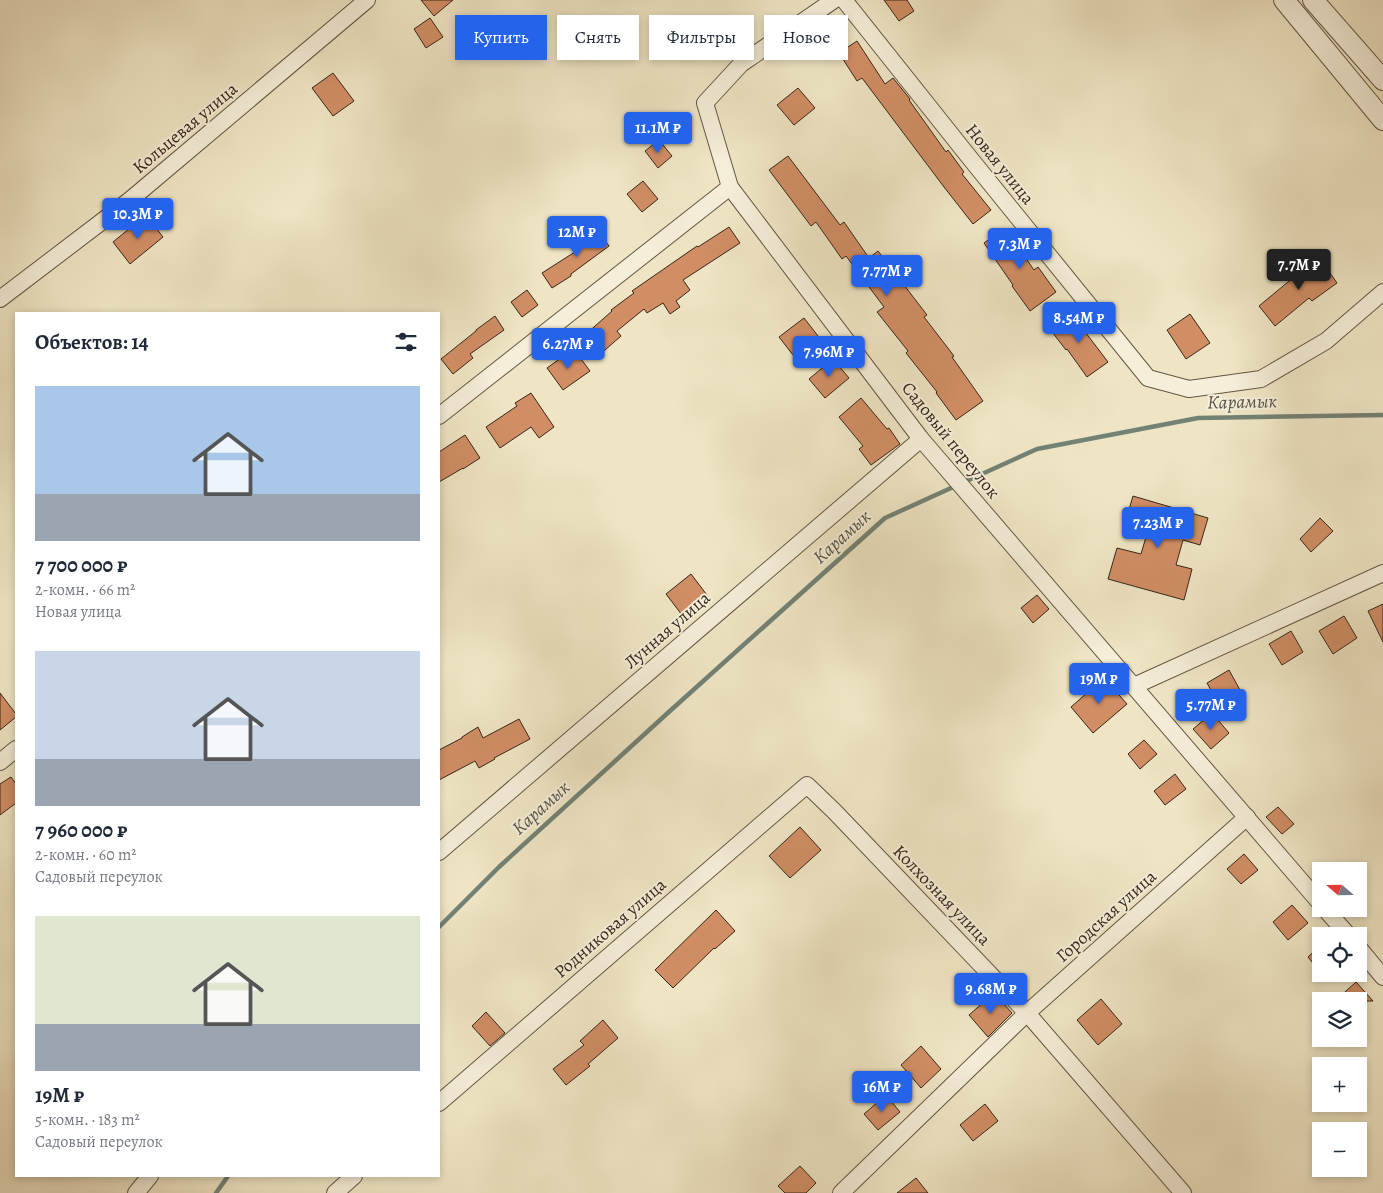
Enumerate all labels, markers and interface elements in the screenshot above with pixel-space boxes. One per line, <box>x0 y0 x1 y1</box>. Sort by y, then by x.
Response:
chip: Купить <box>455 15 547 60</box>
chip: Снять <box>557 15 639 60</box>
chip: Фильтры <box>649 15 754 60</box>
chip: Новое <box>764 15 848 60</box>
street label: Кольцевая улица <box>127 77 243 179</box>
pin: 11.1M ₽ <box>612 112 704 154</box>
text: 11.1M ₽ <box>635 117 681 139</box>
street label: Новая улица <box>960 119 1040 210</box>
pin: 10.3M ₽ <box>92 198 184 240</box>
text: 10.3M ₽ <box>113 203 163 225</box>
pin: 12M ₽ <box>542 216 612 258</box>
text: 12M ₽ <box>558 221 596 243</box>
pin: 7.3M ₽ <box>979 228 1061 270</box>
text: 7.3M ₽ <box>999 233 1041 255</box>
pin: 7.7M ₽ <box>1258 248 1340 291</box>
pin: 7.77M ₽ <box>841 254 933 297</box>
text: 7.7M ₽ <box>1278 254 1320 276</box>
text: 7.77M ₽ <box>862 260 912 282</box>
pin: 8.54M ₽ <box>1033 302 1125 344</box>
text: 8.54M ₽ <box>1054 307 1104 329</box>
text: Объектов: 14 <box>35 328 149 356</box>
icon: filters <box>392 328 420 356</box>
pin: 6.27M ₽ <box>522 328 614 370</box>
text: 6.27M ₽ <box>543 333 593 355</box>
pin: 7.96M ₽ <box>783 336 875 378</box>
text: 7.96M ₽ <box>804 341 854 363</box>
street label: Садовый переулок <box>896 377 1006 503</box>
water label: Карамык <box>1207 388 1278 416</box>
icon: home <box>183 419 273 509</box>
water label: Карамык <box>807 504 877 570</box>
pin: 7.23M ₽ <box>1112 506 1204 549</box>
text: 7.23M ₽ <box>1133 512 1183 534</box>
text: 7 700 000 ₽ <box>35 551 127 579</box>
text: 2-комн. · 66 m² <box>35 579 135 601</box>
street label: Лунная улица <box>619 585 716 674</box>
text: Новая улица <box>35 601 122 623</box>
pin: 19M ₽ <box>1064 662 1134 705</box>
text: 19M ₽ <box>1080 668 1118 690</box>
icon: home <box>183 684 273 774</box>
pin: 5.77M ₽ <box>1165 688 1257 731</box>
text: 5.77M ₽ <box>1186 694 1236 716</box>
water label: Карамык <box>506 775 576 841</box>
text: 7 960 000 ₽ <box>35 816 127 844</box>
street label: Колхозная улица <box>888 839 997 951</box>
text: 2-комн. · 60 m² <box>35 844 137 866</box>
north arrow <box>1312 862 1368 918</box>
map controls <box>1312 862 1367 1177</box>
street label: Городская улица <box>1051 864 1162 968</box>
text: Садовый переулок <box>35 866 163 888</box>
street label: Родниковая улица <box>549 872 672 983</box>
button: locate <box>1312 927 1367 982</box>
icon: home <box>183 949 273 1039</box>
pin: 9.68M ₽ <box>945 972 1037 1015</box>
text: 9.68M ₽ <box>965 978 1017 1000</box>
button: layers <box>1312 992 1367 1047</box>
button: + <box>1312 1057 1367 1112</box>
pin: 16M ₽ <box>847 1070 917 1113</box>
text: 16M ₽ <box>863 1076 901 1098</box>
text: 19M ₽ <box>35 1081 84 1109</box>
text: 5-комн. · 183 m² <box>35 1109 140 1131</box>
button: − <box>1312 1122 1367 1177</box>
text: Садовый переулок <box>35 1131 163 1153</box>

